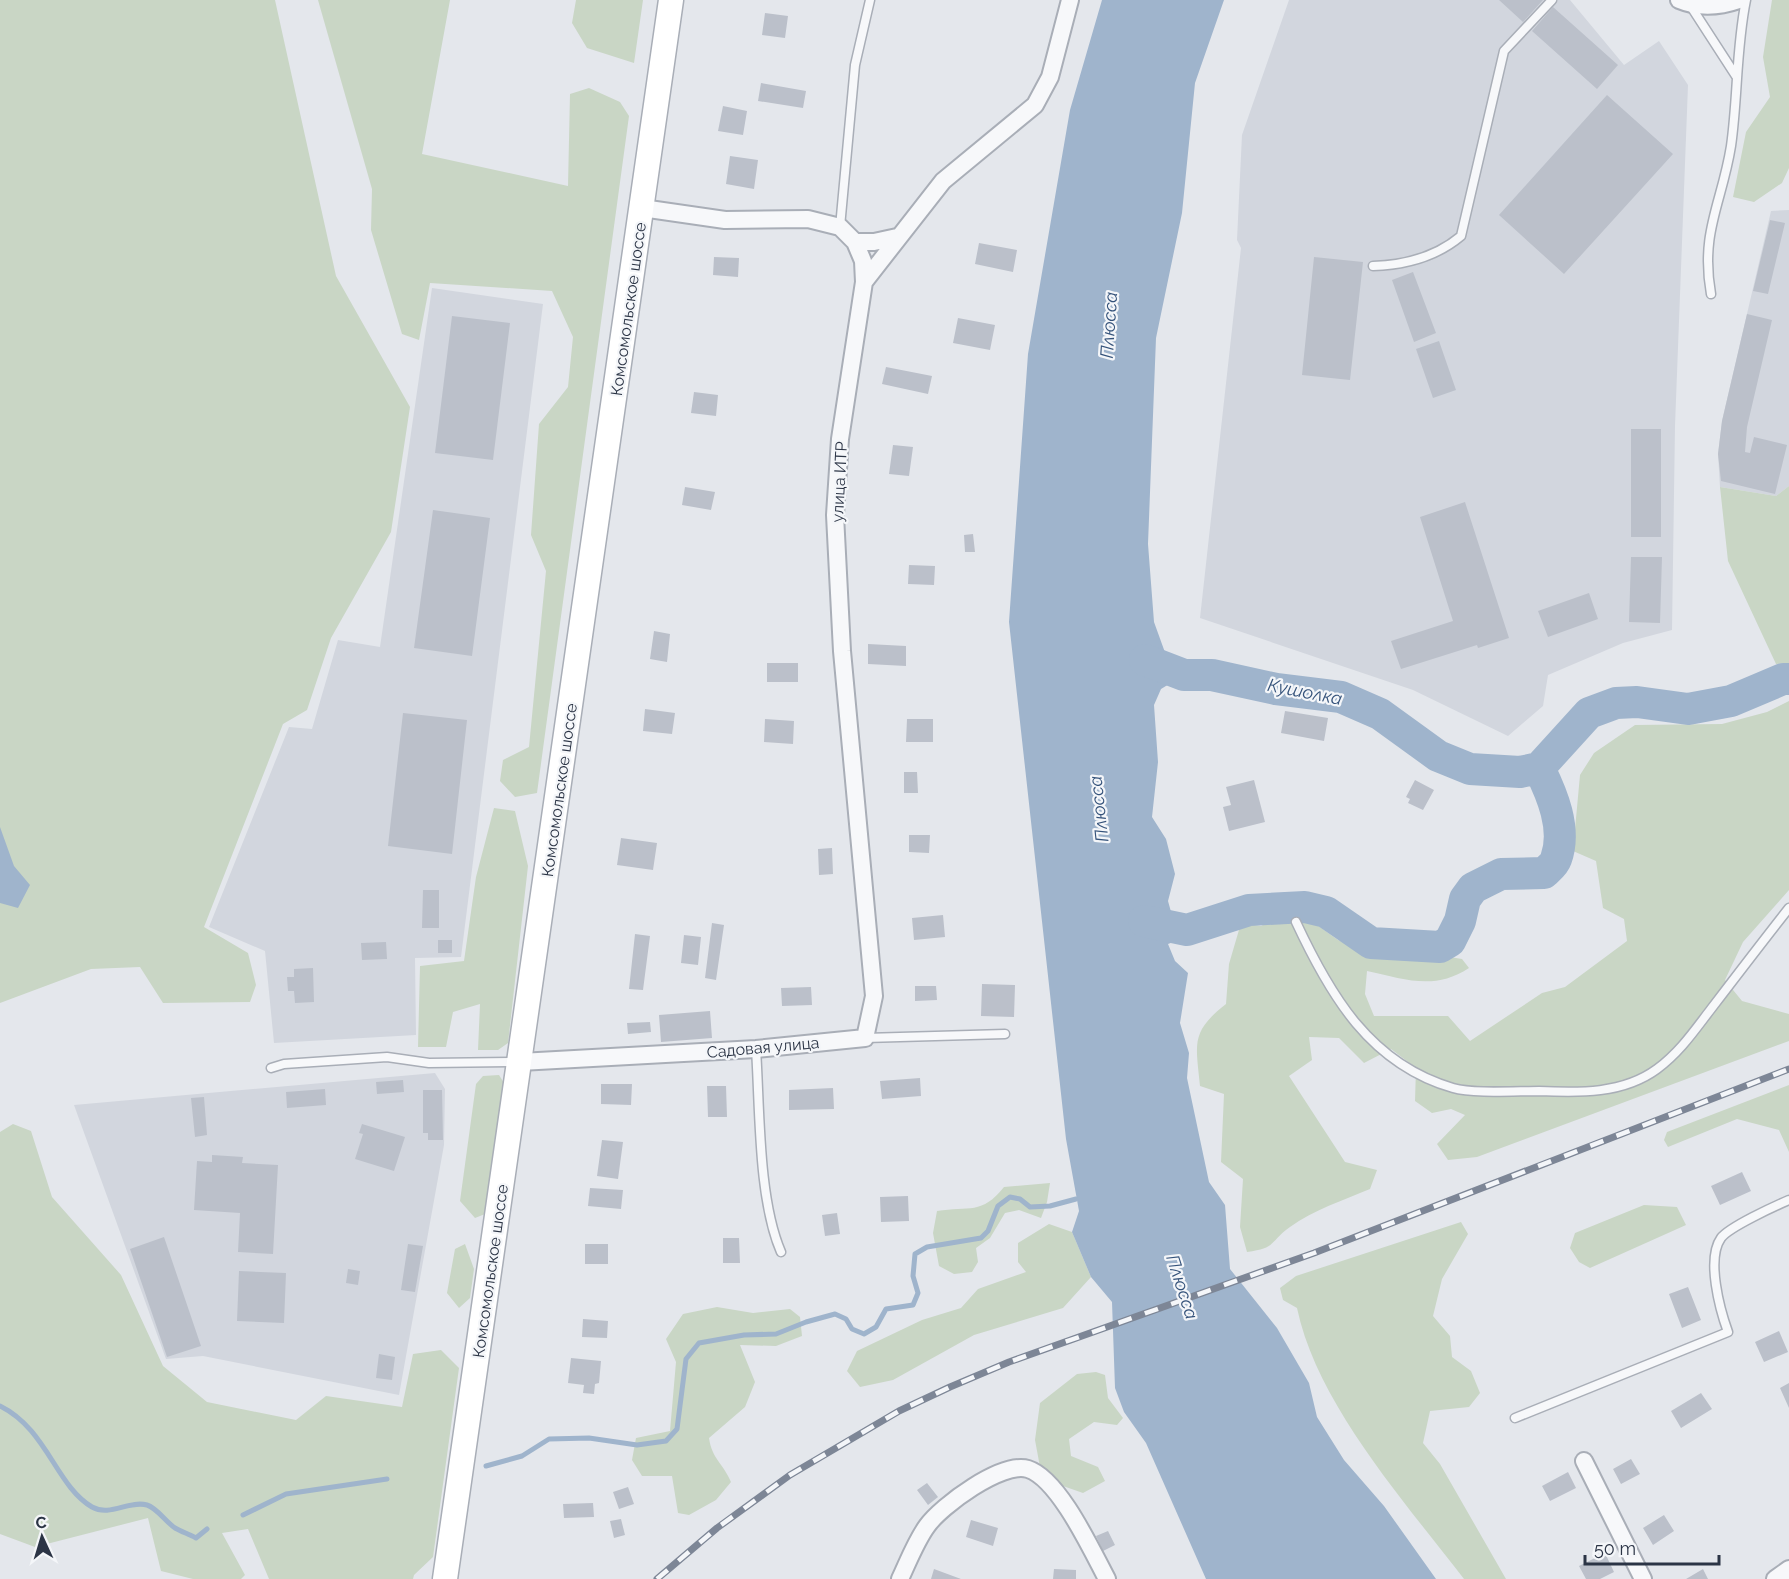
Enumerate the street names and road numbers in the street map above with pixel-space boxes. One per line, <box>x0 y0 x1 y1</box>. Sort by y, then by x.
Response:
street label: Комсомольское шоссе <box>607 221 650 397</box>
street label: улица ИТР <box>828 441 851 523</box>
street label: Комсомольское шоссе <box>538 702 581 878</box>
street label: Садовая улица <box>706 1033 820 1062</box>
street label: Комсомольское шоссе <box>469 1183 512 1359</box>

